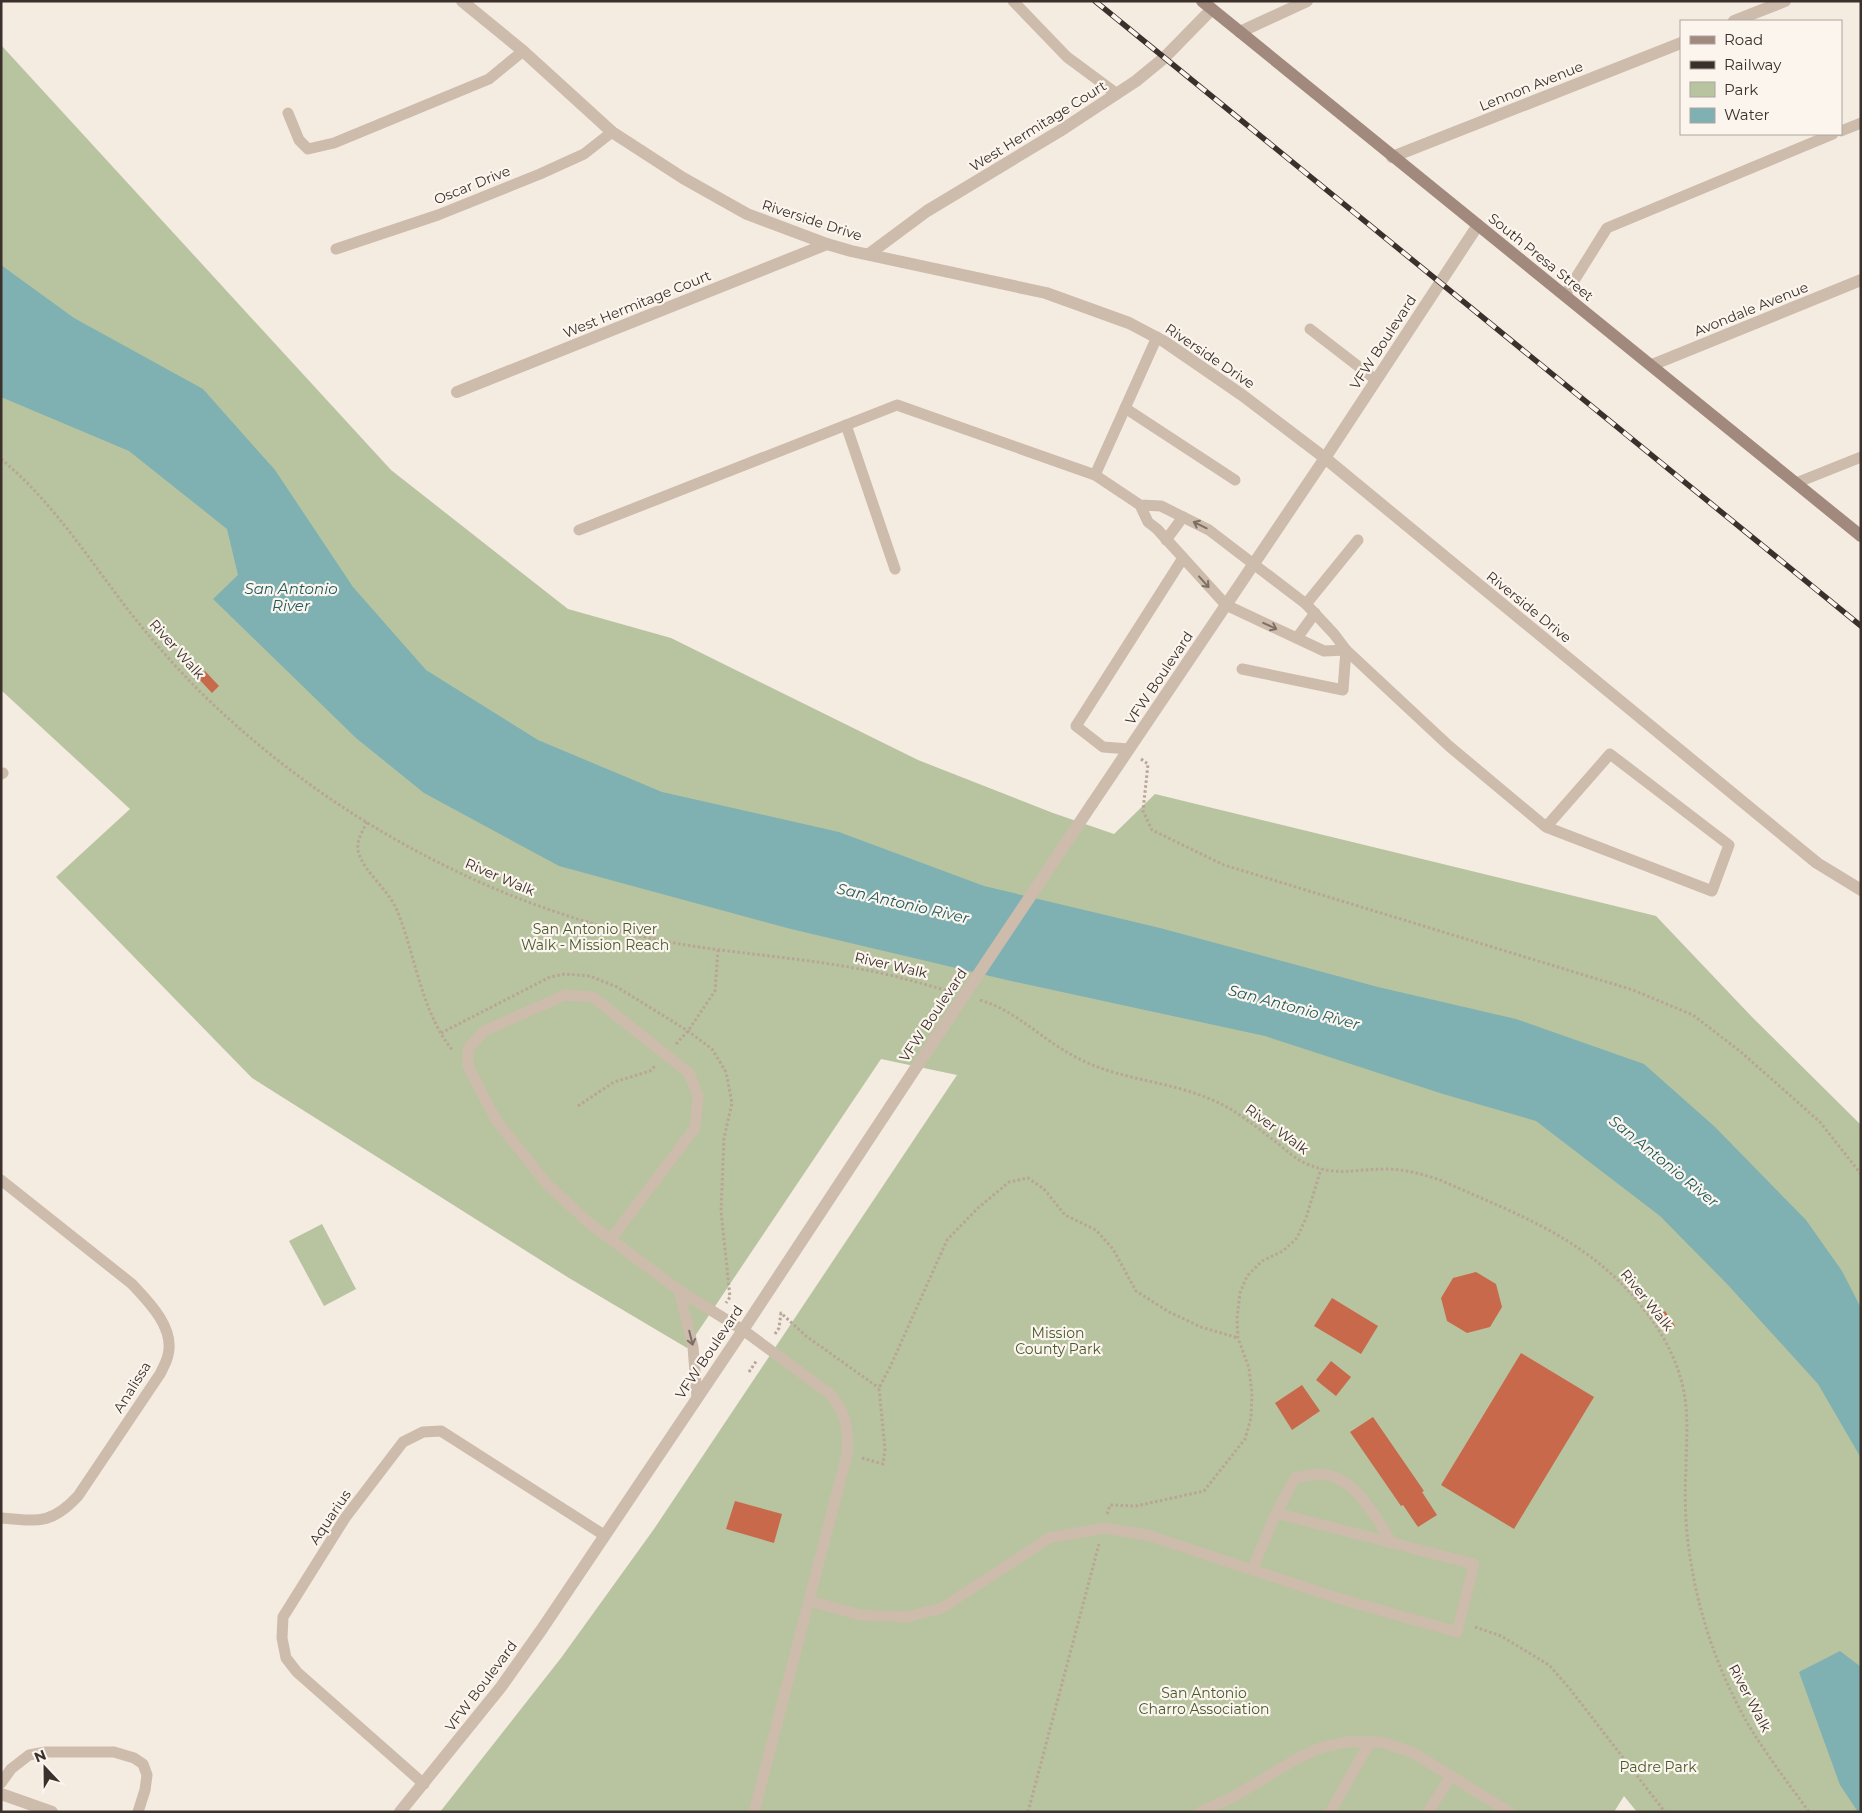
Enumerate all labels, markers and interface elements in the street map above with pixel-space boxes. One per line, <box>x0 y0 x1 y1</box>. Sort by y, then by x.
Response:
legend <box>1680 20 1842 135</box>
text: Road <box>1724 30 1763 49</box>
text: Railway <box>1724 55 1782 74</box>
street label: Lennon Avenue <box>1477 57 1585 115</box>
street label: West Hermitage Court <box>966 76 1110 175</box>
text: Park <box>1724 80 1758 99</box>
text: Water <box>1724 105 1770 124</box>
street label: Oscar Drive <box>431 162 513 208</box>
street label: Riverside Drive <box>760 195 864 245</box>
street label: South Presa Street <box>1485 209 1598 305</box>
street label: West Hermitage Court <box>560 266 714 342</box>
street label: Avondale Avenue <box>1691 278 1811 340</box>
street label: VFW Boulevard <box>1346 291 1420 393</box>
street label: Riverside Drive <box>1162 319 1258 393</box>
one-way arrow <box>1193 520 1208 529</box>
street label: Riverside Drive <box>1483 567 1575 647</box>
one-way arrow <box>1198 575 1210 588</box>
water label: San Antonio River <box>244 579 338 615</box>
street label: River Walk <box>145 615 209 683</box>
one-way arrow <box>1262 622 1277 631</box>
street label: VFW Boulevard <box>1121 628 1197 728</box>
street label: River Walk <box>462 854 538 900</box>
water label: San Antonio River <box>835 879 972 928</box>
park label: San Antonio River Walk - Mission Reach <box>521 920 669 954</box>
street label: River Walk <box>853 948 930 982</box>
street label: VFW Boulevard <box>895 965 971 1065</box>
water label: San Antonio River <box>1226 980 1363 1034</box>
street label: River Walk <box>1242 1100 1313 1158</box>
water label: San Antonio River <box>1606 1111 1723 1211</box>
street label: River Walk <box>1617 1266 1678 1335</box>
street label: VFW Boulevard <box>671 1302 747 1402</box>
park label: Mission County Park <box>1015 1324 1101 1358</box>
one-way arrow <box>687 1329 696 1345</box>
street label: Analissa <box>109 1358 155 1416</box>
street label: Aquarius <box>305 1486 355 1548</box>
street label: VFW Boulevard <box>441 1637 521 1735</box>
street label: River Walk <box>1725 1661 1776 1736</box>
park label: San Antonio Charro Association <box>1139 1684 1269 1718</box>
north arrow <box>20 1743 70 1793</box>
text: N <box>32 1745 49 1766</box>
park label: Padre Park <box>1619 1758 1697 1776</box>

